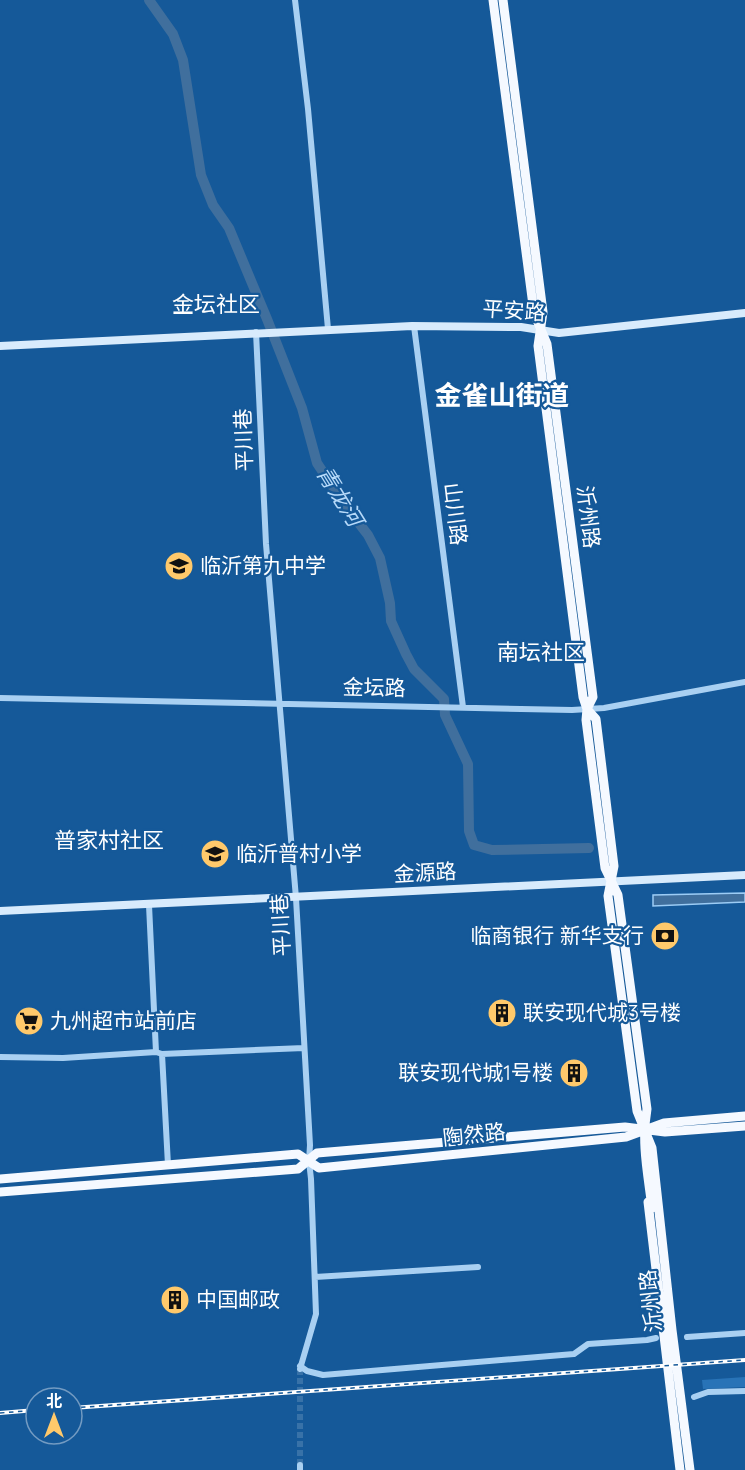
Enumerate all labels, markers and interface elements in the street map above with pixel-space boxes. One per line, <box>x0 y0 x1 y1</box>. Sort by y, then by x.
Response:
district label: 金坛社区 <box>172 290 260 318</box>
street label: 平安路 <box>482 295 546 325</box>
district label: 金雀山街道 <box>435 378 570 412</box>
street label: 平川巷 <box>229 408 257 472</box>
water label: 青龙河 <box>311 461 371 535</box>
street label: 山川路 <box>439 481 473 547</box>
street label: 沂州路 <box>572 484 606 550</box>
school or university icon: 临沂第九中学 <box>163 550 195 582</box>
place label: 临沂第九中学 <box>200 552 326 578</box>
district label: 南坛社区 <box>497 638 585 666</box>
street label: 金坛路 <box>342 673 406 701</box>
district label: 普家村社区 <box>54 826 164 854</box>
school or university icon: 临沂普村小学 <box>199 838 231 870</box>
place label: 临沂普村小学 <box>236 840 362 866</box>
street label: 金源路 <box>393 857 457 887</box>
street label: 平川巷 <box>265 893 295 957</box>
bank icon: 临商银行 新华支行 <box>649 920 681 952</box>
place label: 临商银行 新华支行 <box>470 922 644 948</box>
building icon: 联安现代城3号楼 <box>486 997 518 1029</box>
place label: 联安现代城3号楼 <box>523 999 681 1025</box>
supermarket icon: 九州超市站前店 <box>13 1005 45 1037</box>
place label: 九州超市站前店 <box>50 1007 197 1033</box>
building icon: 联安现代城1号楼 <box>558 1057 590 1089</box>
place label: 联安现代城1号楼 <box>398 1059 553 1085</box>
street label: 陶然路 <box>441 1118 507 1150</box>
street label: 沂州路 <box>634 1268 666 1334</box>
building icon: 中国邮政 <box>159 1284 191 1316</box>
place label: 中国邮政 <box>196 1286 280 1312</box>
north arrow <box>24 1386 84 1446</box>
text: 北 <box>46 1391 62 1411</box>

